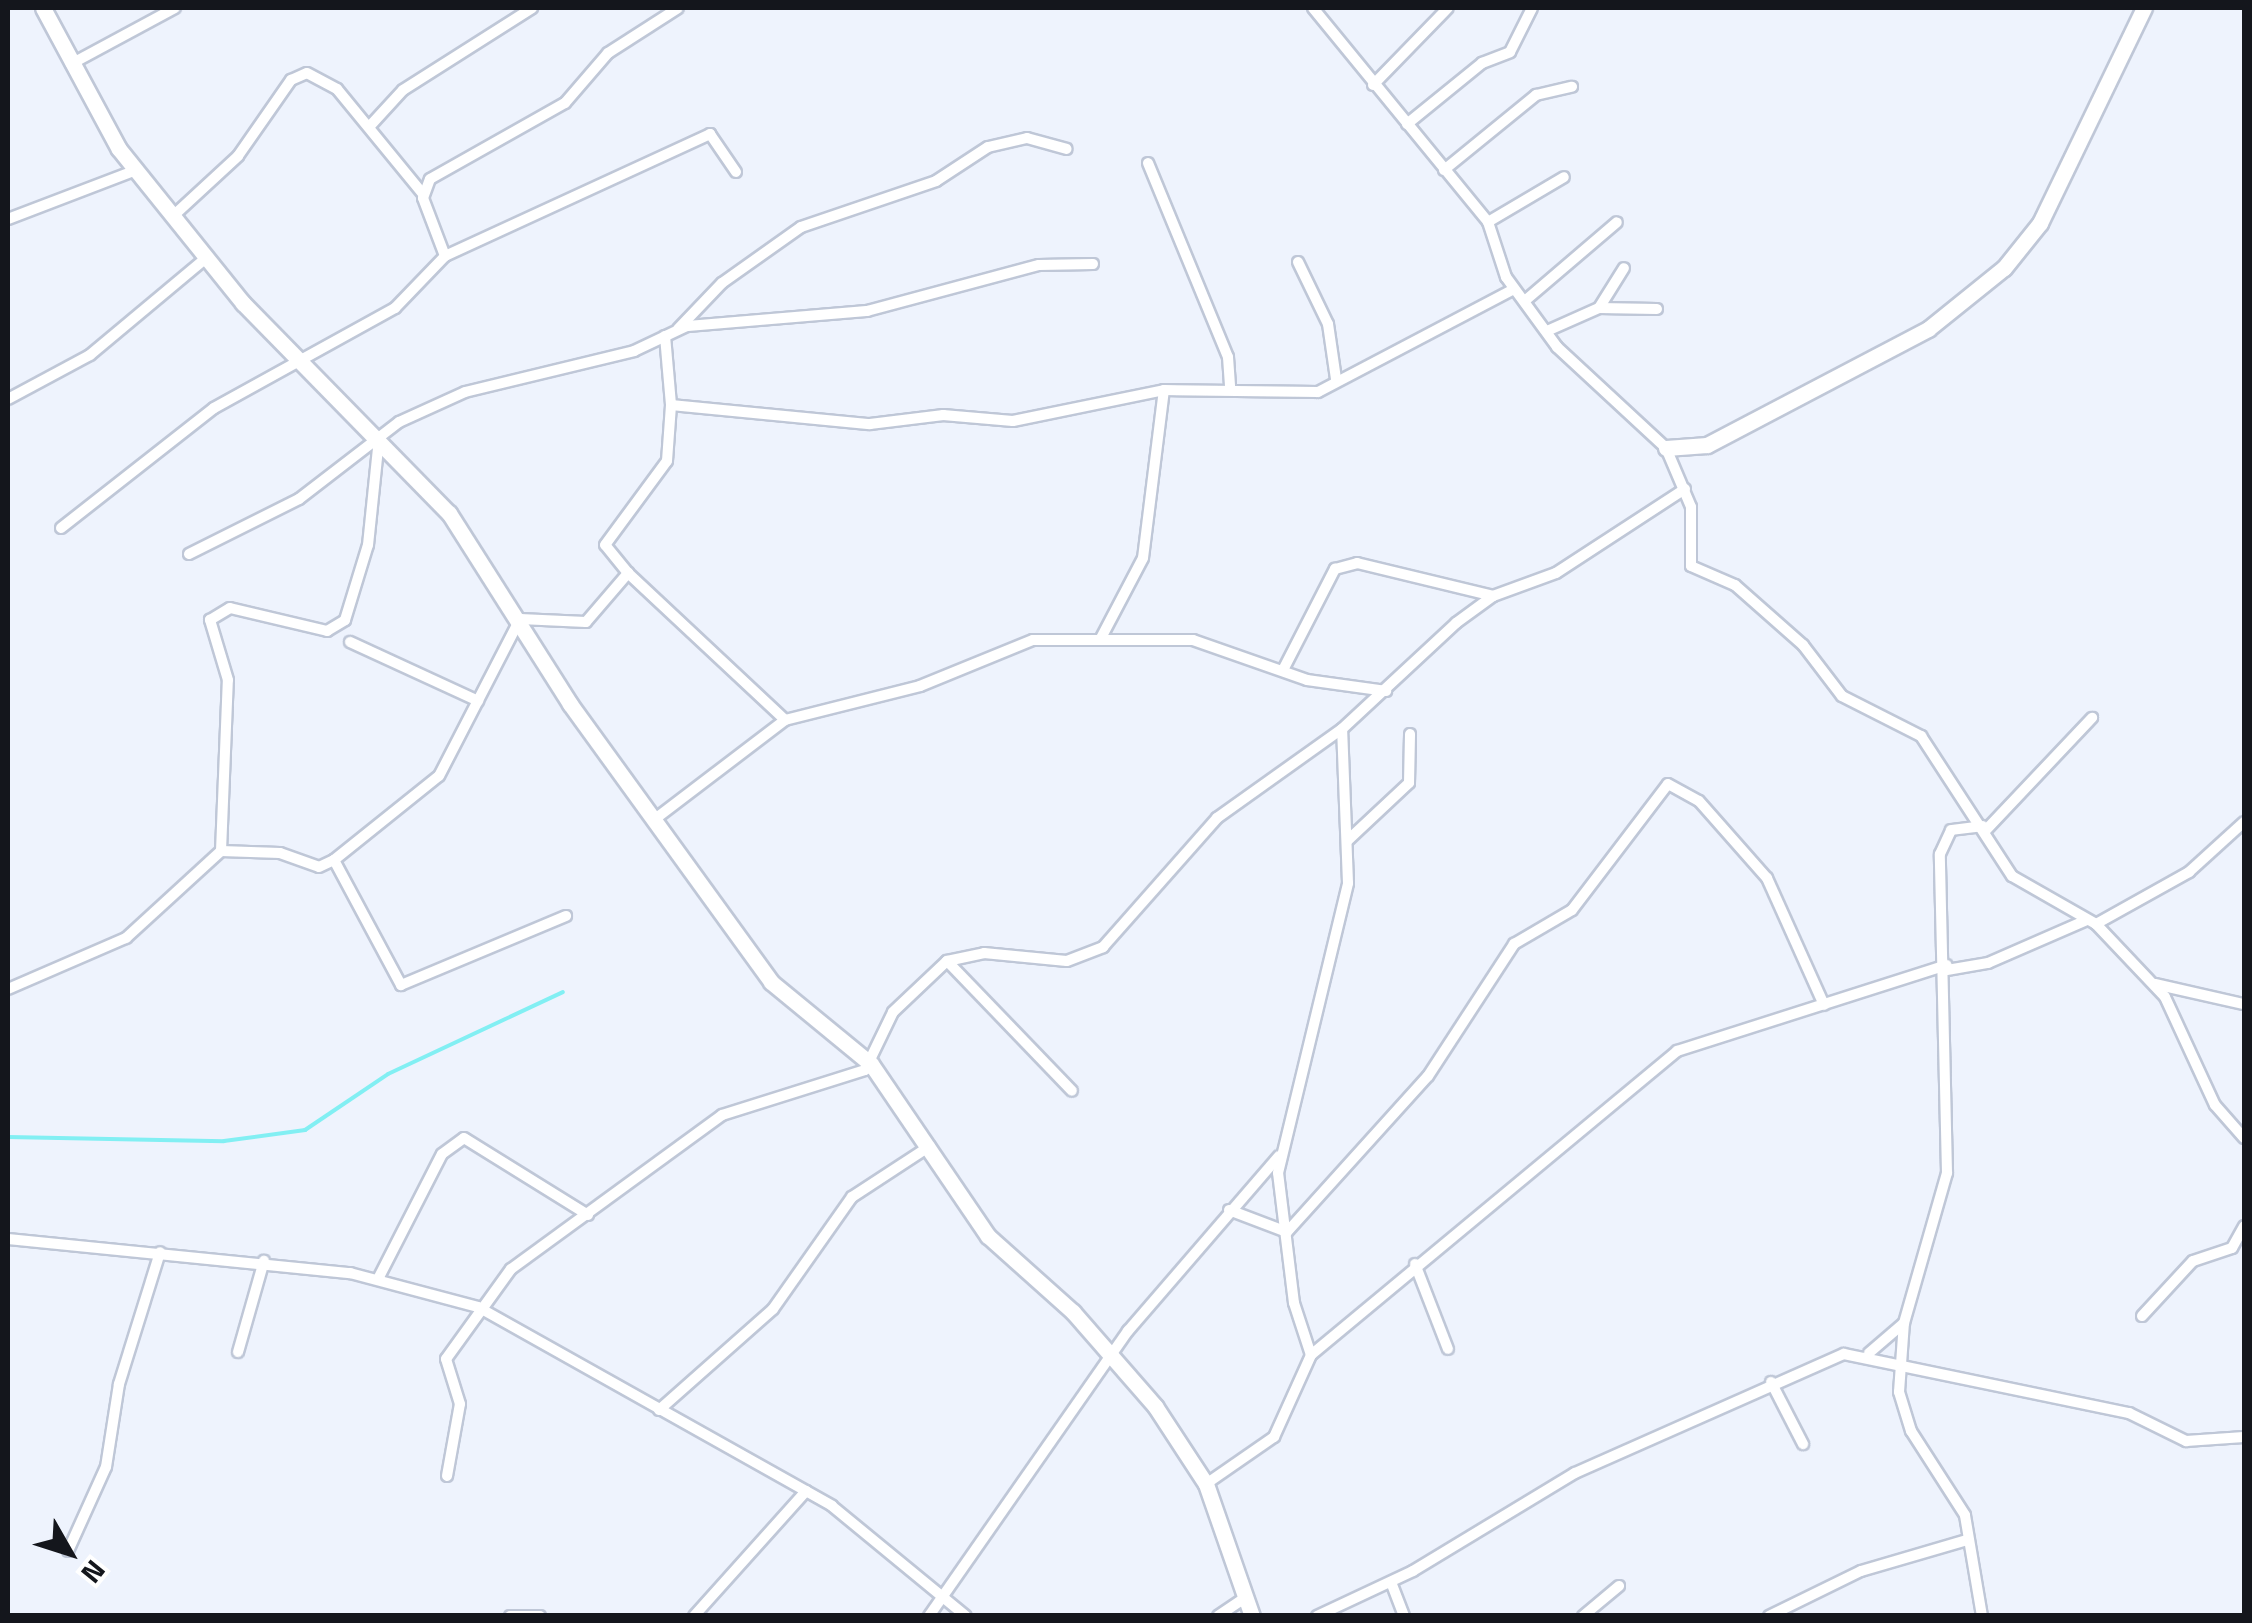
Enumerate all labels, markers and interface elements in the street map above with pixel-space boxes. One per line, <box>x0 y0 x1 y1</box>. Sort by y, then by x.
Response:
north arrow <box>20 1503 120 1603</box>
text: N <box>71 1551 117 1593</box>

